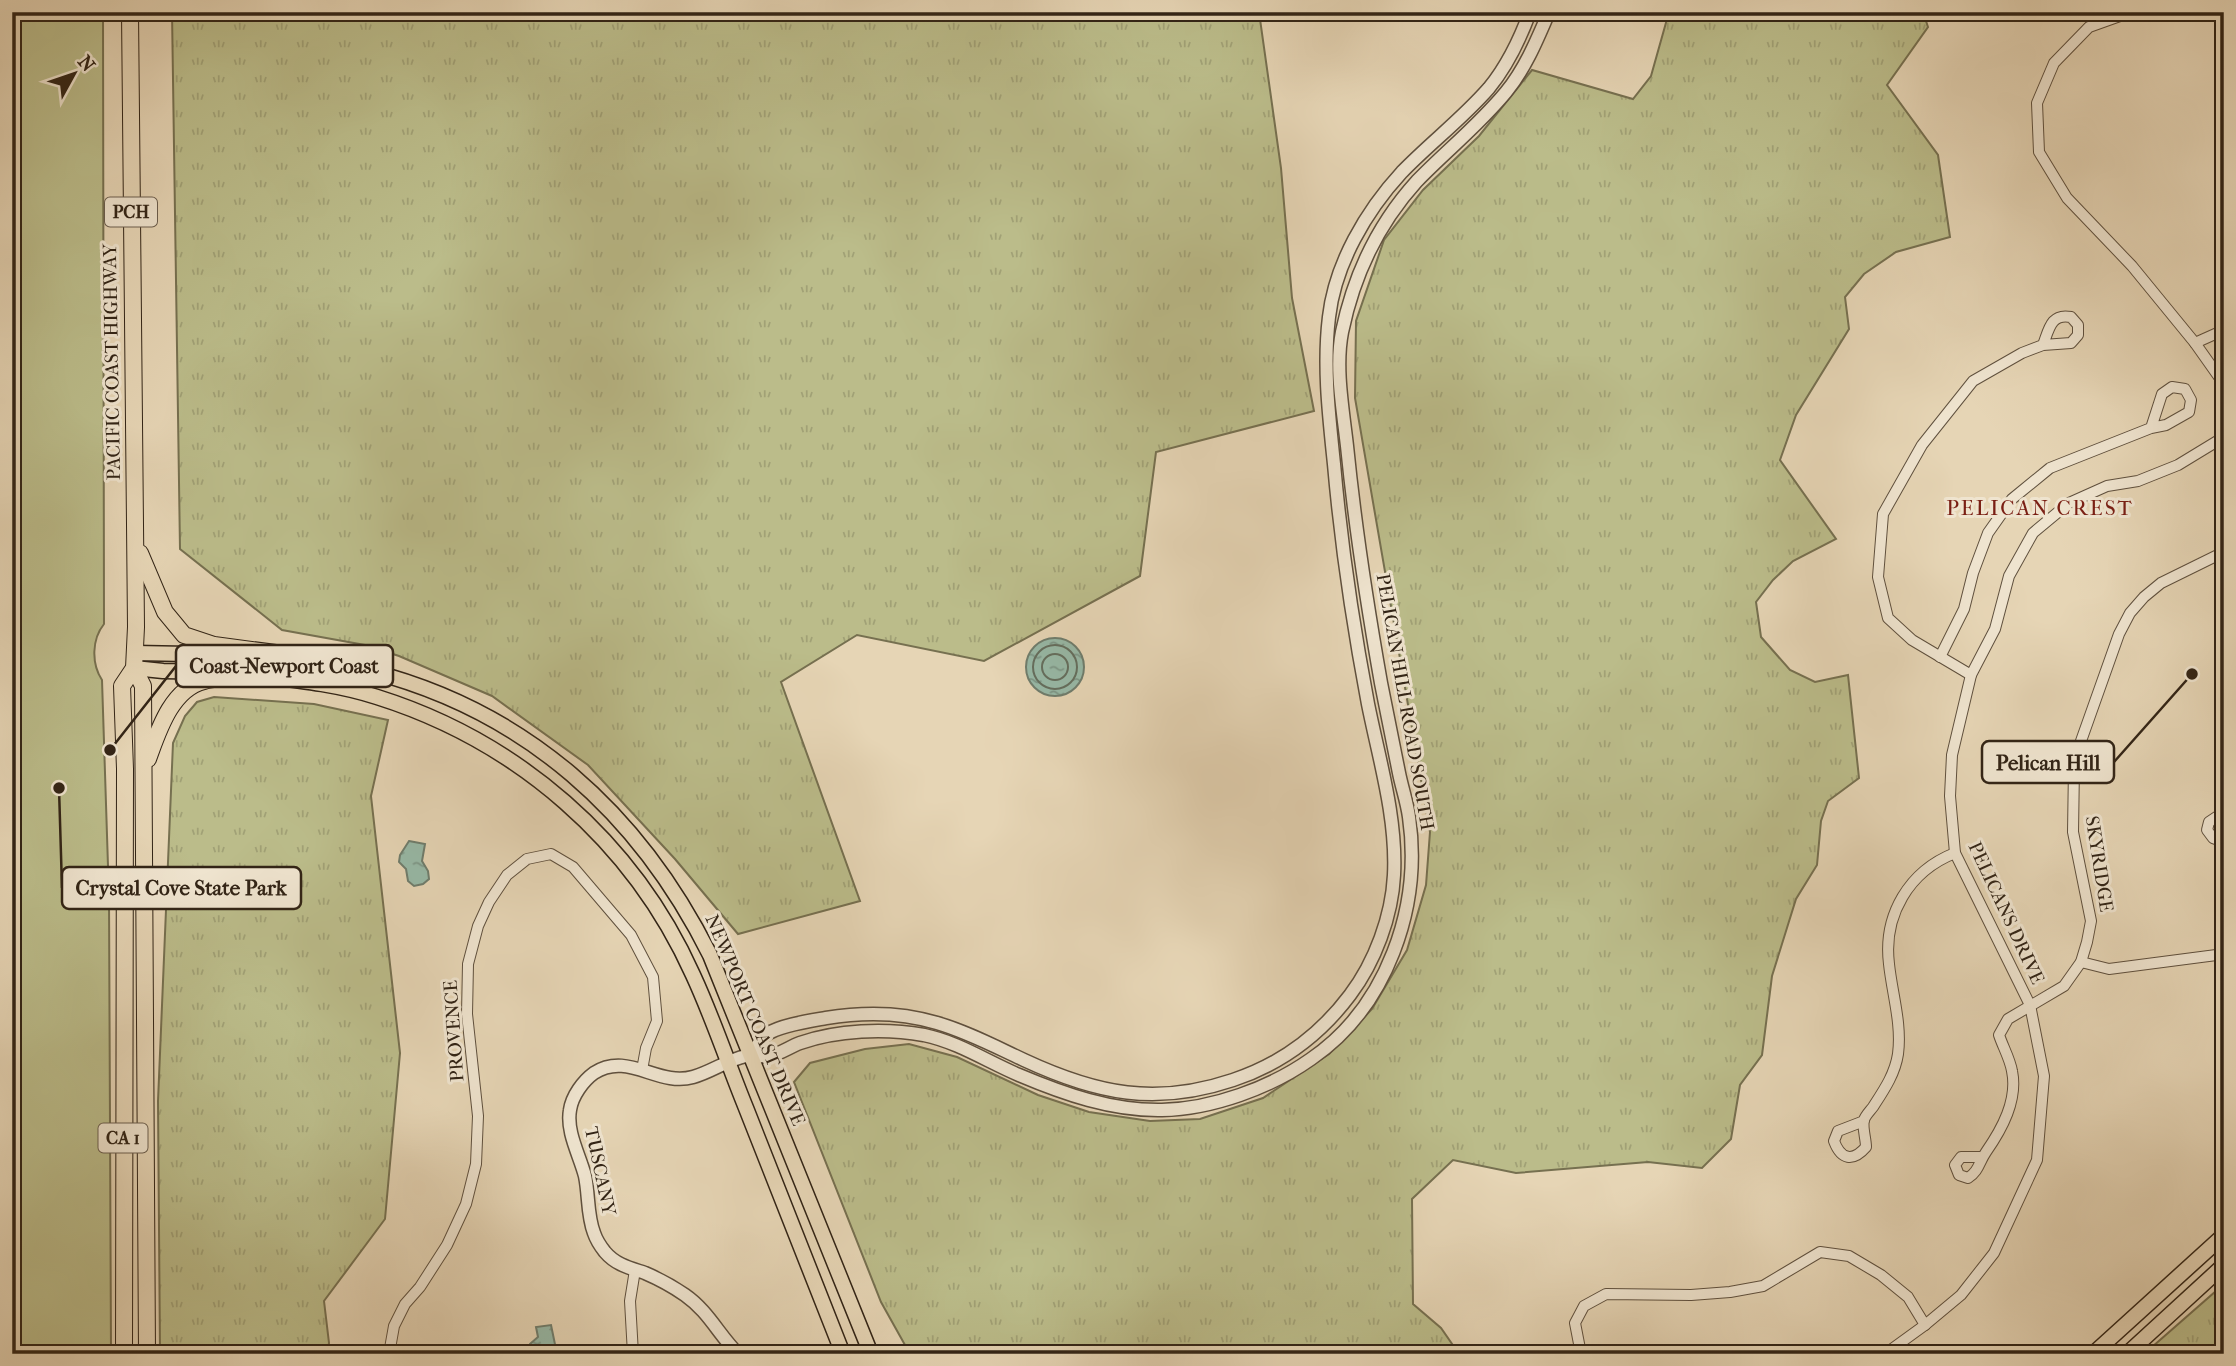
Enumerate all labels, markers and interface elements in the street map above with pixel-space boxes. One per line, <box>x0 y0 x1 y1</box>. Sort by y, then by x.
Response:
north arrow <box>38 38 108 108</box>
text: N <box>73 51 100 77</box>
road number: PCH <box>105 197 157 226</box>
street label: PACIFIC COAST HIGHWAY <box>99 242 125 480</box>
district label: PELICAN CREST <box>1946 496 2134 520</box>
street label: PELICAN HILL ROAD SOUTH <box>1372 572 1438 832</box>
callout: Coast-Newport Coast <box>176 645 393 687</box>
text: Coast-Newport Coast <box>189 654 379 678</box>
callout: Pelican Hill <box>1982 741 2114 783</box>
text: Pelican Hill <box>1996 751 2100 775</box>
street label: SKYRIDGE <box>2081 814 2118 914</box>
street label: PELICANS DRIVE <box>1963 838 2049 988</box>
callout: Crystal Cove State Park <box>62 867 301 909</box>
text: Crystal Cove State Park <box>76 876 288 900</box>
street label: NEWPORT COAST DRIVE <box>701 911 810 1129</box>
street label: PROVENCE <box>439 979 469 1083</box>
road number: CA 1 <box>99 1124 148 1153</box>
street label: TUSCANY <box>580 1125 620 1218</box>

